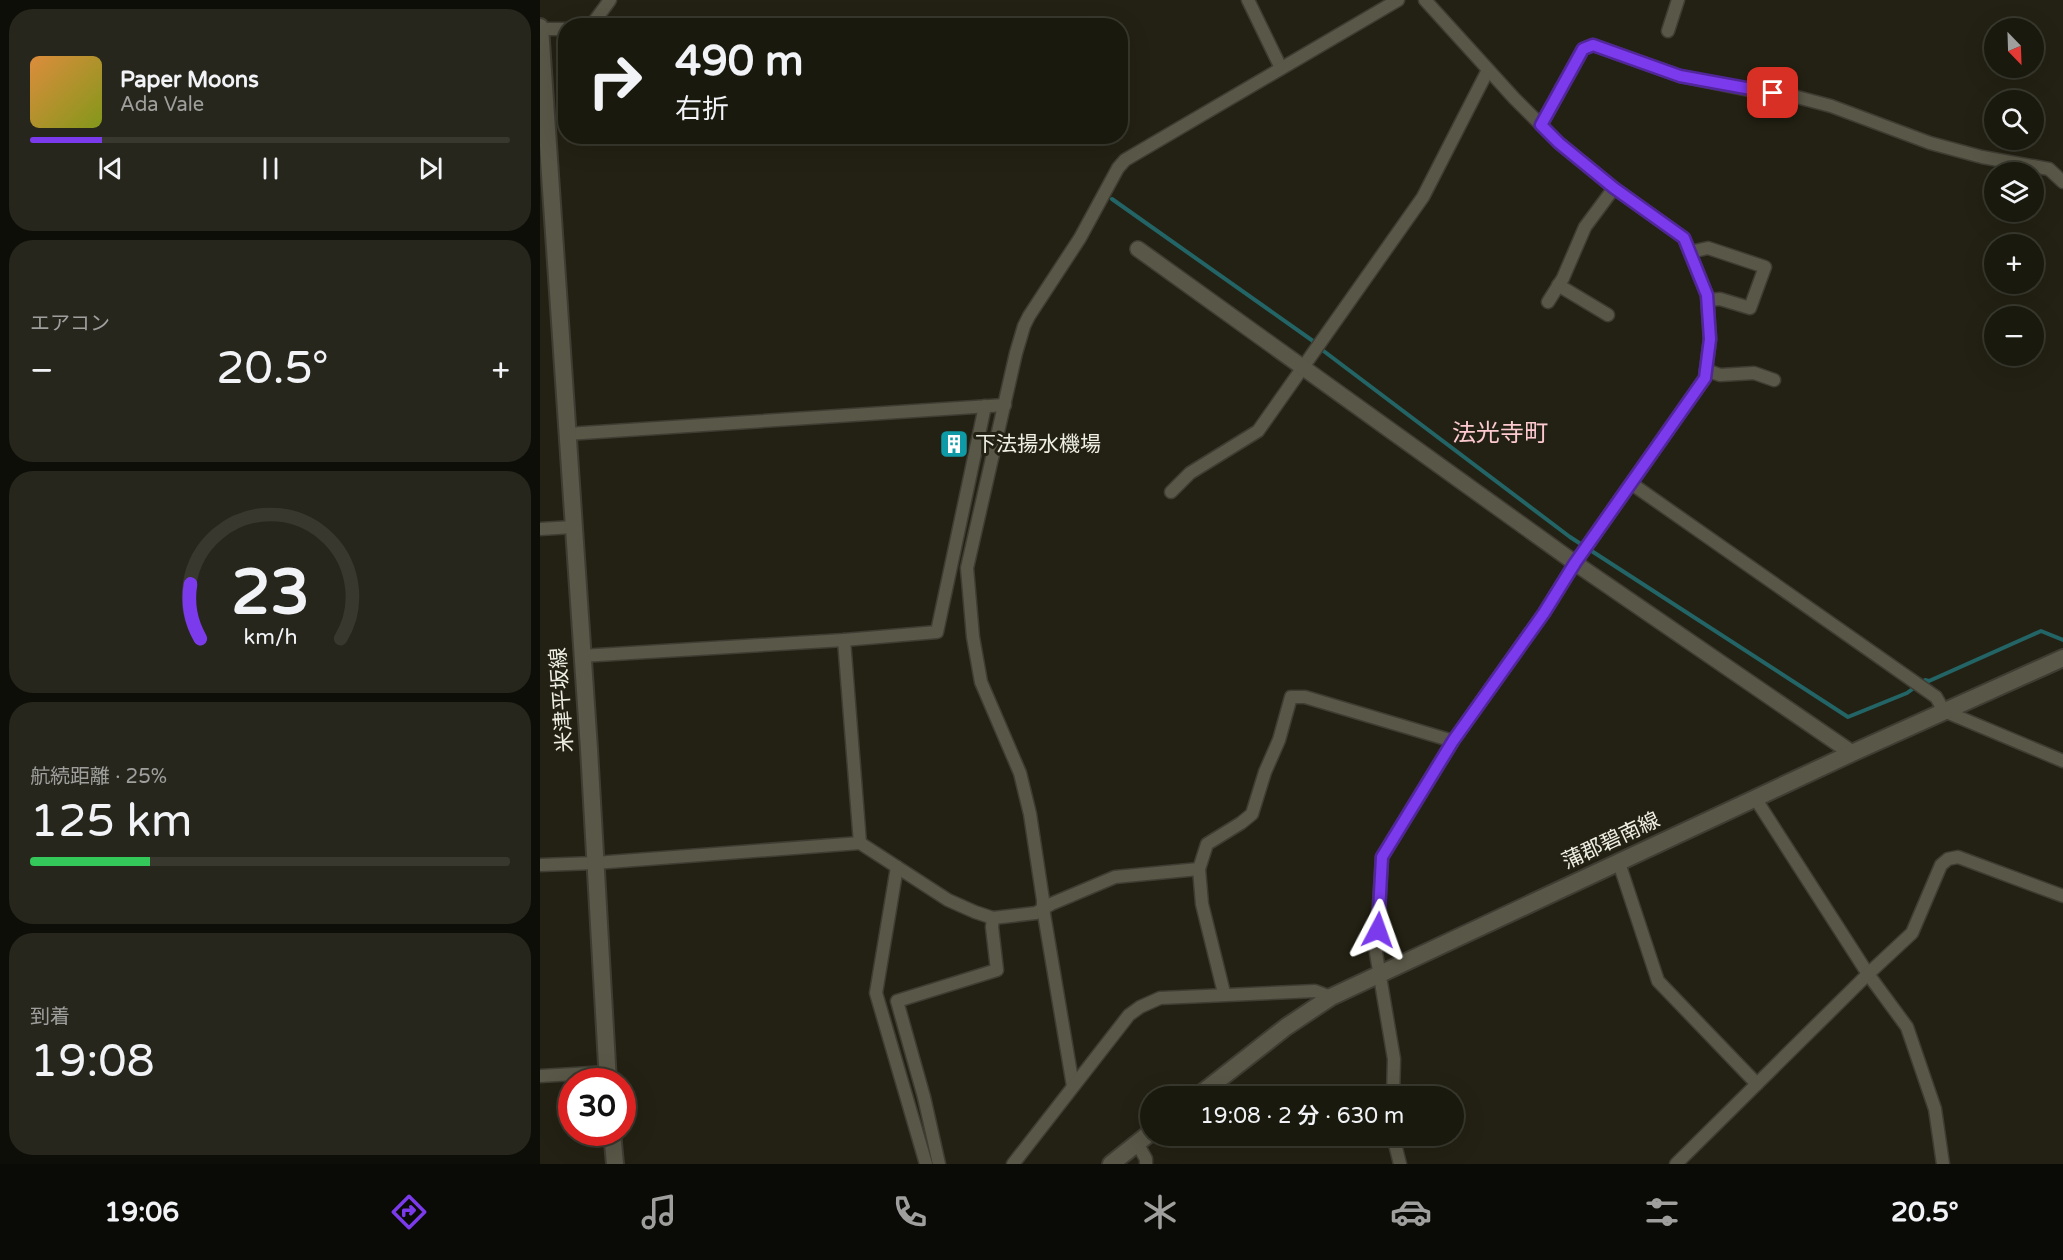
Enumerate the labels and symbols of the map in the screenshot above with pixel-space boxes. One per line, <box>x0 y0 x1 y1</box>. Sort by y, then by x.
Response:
north arrow <box>1984 18 2044 78</box>
pin <box>1747 67 1798 118</box>
district label: 法光寺町 <box>1452 419 1548 448</box>
building icon: 下法揚水機場 <box>938 428 970 460</box>
place label: 下法揚水機場 <box>975 432 1101 457</box>
street label: 米津平坂線 <box>546 647 578 753</box>
street label: 蒲郡碧南線 <box>1558 807 1664 875</box>
position arrow <box>1346 898 1410 962</box>
speed limit sign: 30 <box>558 1068 636 1146</box>

